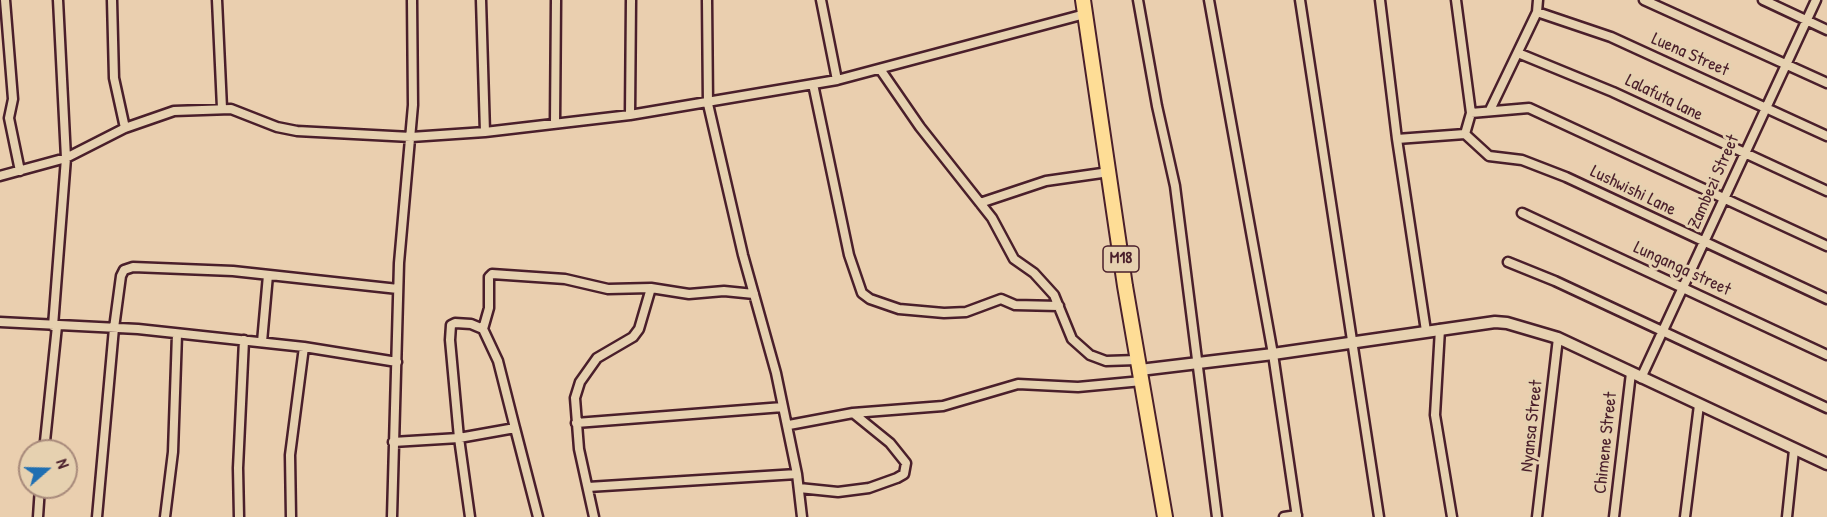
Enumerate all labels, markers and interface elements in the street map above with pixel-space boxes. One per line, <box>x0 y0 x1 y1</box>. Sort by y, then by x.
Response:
street label: Luena Street <box>1648 28 1732 82</box>
street label: Lalafuta lane <box>1622 70 1706 126</box>
street label: Zambezi Street <box>1684 132 1744 232</box>
street label: Lushwishi Lane <box>1587 161 1679 221</box>
street label: Lunganga street <box>1630 237 1734 301</box>
road number: M18 <box>1103 246 1139 272</box>
street label: Nyansa Street <box>1516 379 1548 473</box>
street label: Chimene Street <box>1590 391 1622 495</box>
north arrow <box>18 439 78 499</box>
text: N <box>51 456 75 471</box>

